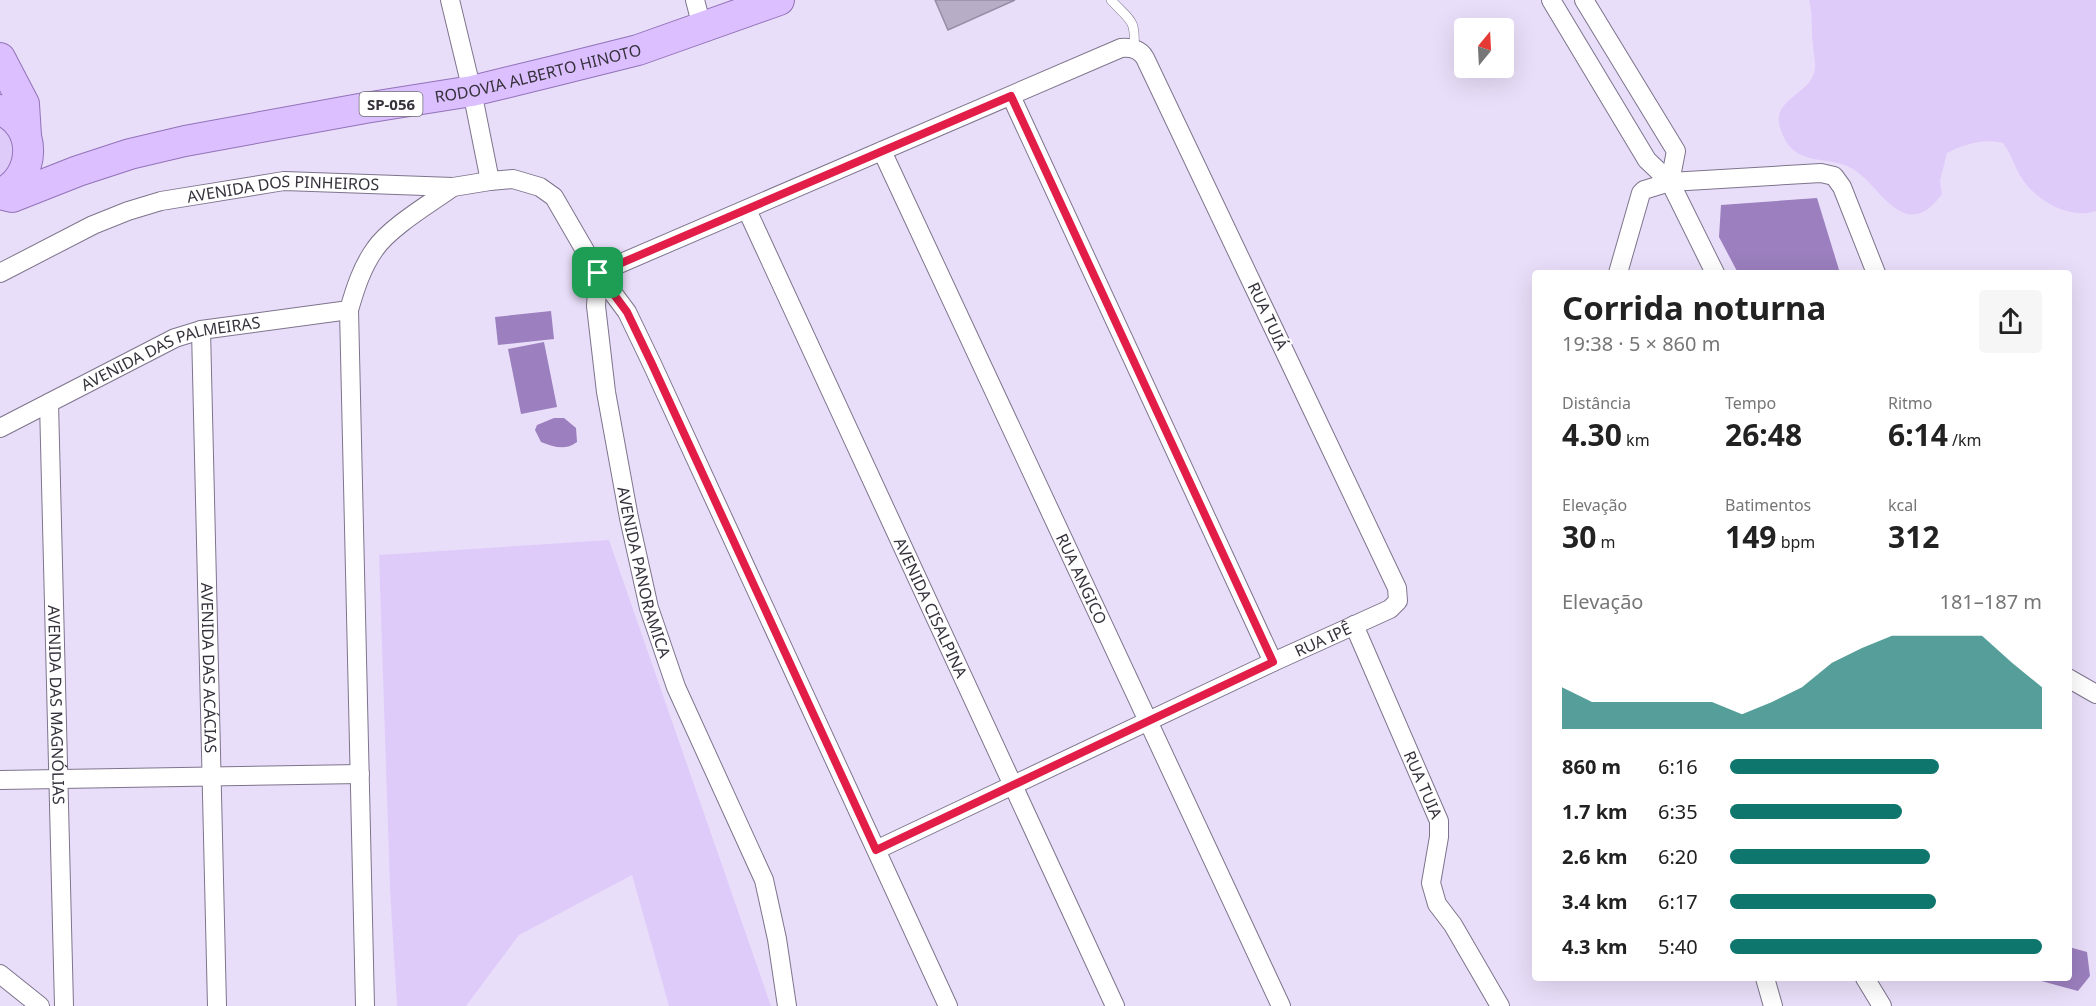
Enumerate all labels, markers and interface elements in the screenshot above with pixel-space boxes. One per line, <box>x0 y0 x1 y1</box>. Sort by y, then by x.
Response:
north arrow <box>1454 18 1514 78</box>
map controls <box>1454 18 1514 78</box>
street label: RODOVIA ALBERTO HINOTO <box>433 39 644 108</box>
road number: SP-056 <box>360 92 422 116</box>
street label: AVENIDA DOS PINHEIROS <box>185 170 380 208</box>
pin <box>572 247 623 298</box>
icon: arrive <box>581 256 614 289</box>
street label: RUA TUIÁ <box>1243 279 1294 354</box>
text: Corrida noturna <box>1562 285 1826 330</box>
button: share <box>1979 290 2042 353</box>
street label: AVENIDA DAS PALMEIRAS <box>77 311 262 396</box>
text: 19:38 · 5 × 860 m <box>1562 330 1720 357</box>
text: Distância <box>1562 392 1631 414</box>
text: Tempo <box>1725 392 1776 414</box>
text: Ritmo <box>1888 392 1933 414</box>
text: 4.30 <box>1562 414 1622 455</box>
text: 26:48 <box>1725 414 1802 455</box>
text: 6:14 <box>1888 414 1948 455</box>
text: km <box>1622 429 1650 451</box>
text: /km <box>1948 429 1982 451</box>
street label: AVENIDA PANORAMICA <box>612 485 676 661</box>
text: Elevação <box>1562 494 1627 516</box>
text: Batimentos <box>1725 494 1811 516</box>
text: kcal <box>1888 494 1917 516</box>
text: 30 <box>1562 516 1596 557</box>
text: 149 <box>1725 516 1776 557</box>
text: 312 <box>1888 516 1939 557</box>
street label: RUA ANGICO <box>1051 530 1112 628</box>
text: m <box>1596 531 1615 553</box>
text: bpm <box>1776 531 1815 553</box>
street label: AVENIDA CISALPINA <box>889 534 973 682</box>
street label: AVENIDA DAS ACÁCIAS <box>196 582 222 754</box>
text: Elevação <box>1562 588 1643 615</box>
text: 181–187 m <box>1939 588 2042 615</box>
street label: AVENIDA DAS MAGNÓLIAS <box>43 605 70 805</box>
street label: RUA IPÊ <box>1291 617 1355 662</box>
street label: RUA TUIA <box>1399 747 1448 823</box>
text: 860 m <box>1562 753 1621 780</box>
text: 6:16 <box>1658 753 1698 780</box>
text: 1.7 km <box>1562 798 1628 825</box>
text: 6:35 <box>1658 798 1698 825</box>
text: 2.6 km <box>1562 843 1628 870</box>
text: 6:20 <box>1658 843 1698 870</box>
text: 3.4 km <box>1562 888 1628 915</box>
text: 6:17 <box>1658 888 1698 915</box>
text: 4.3 km <box>1562 933 1628 960</box>
text: 5:40 <box>1658 933 1698 960</box>

